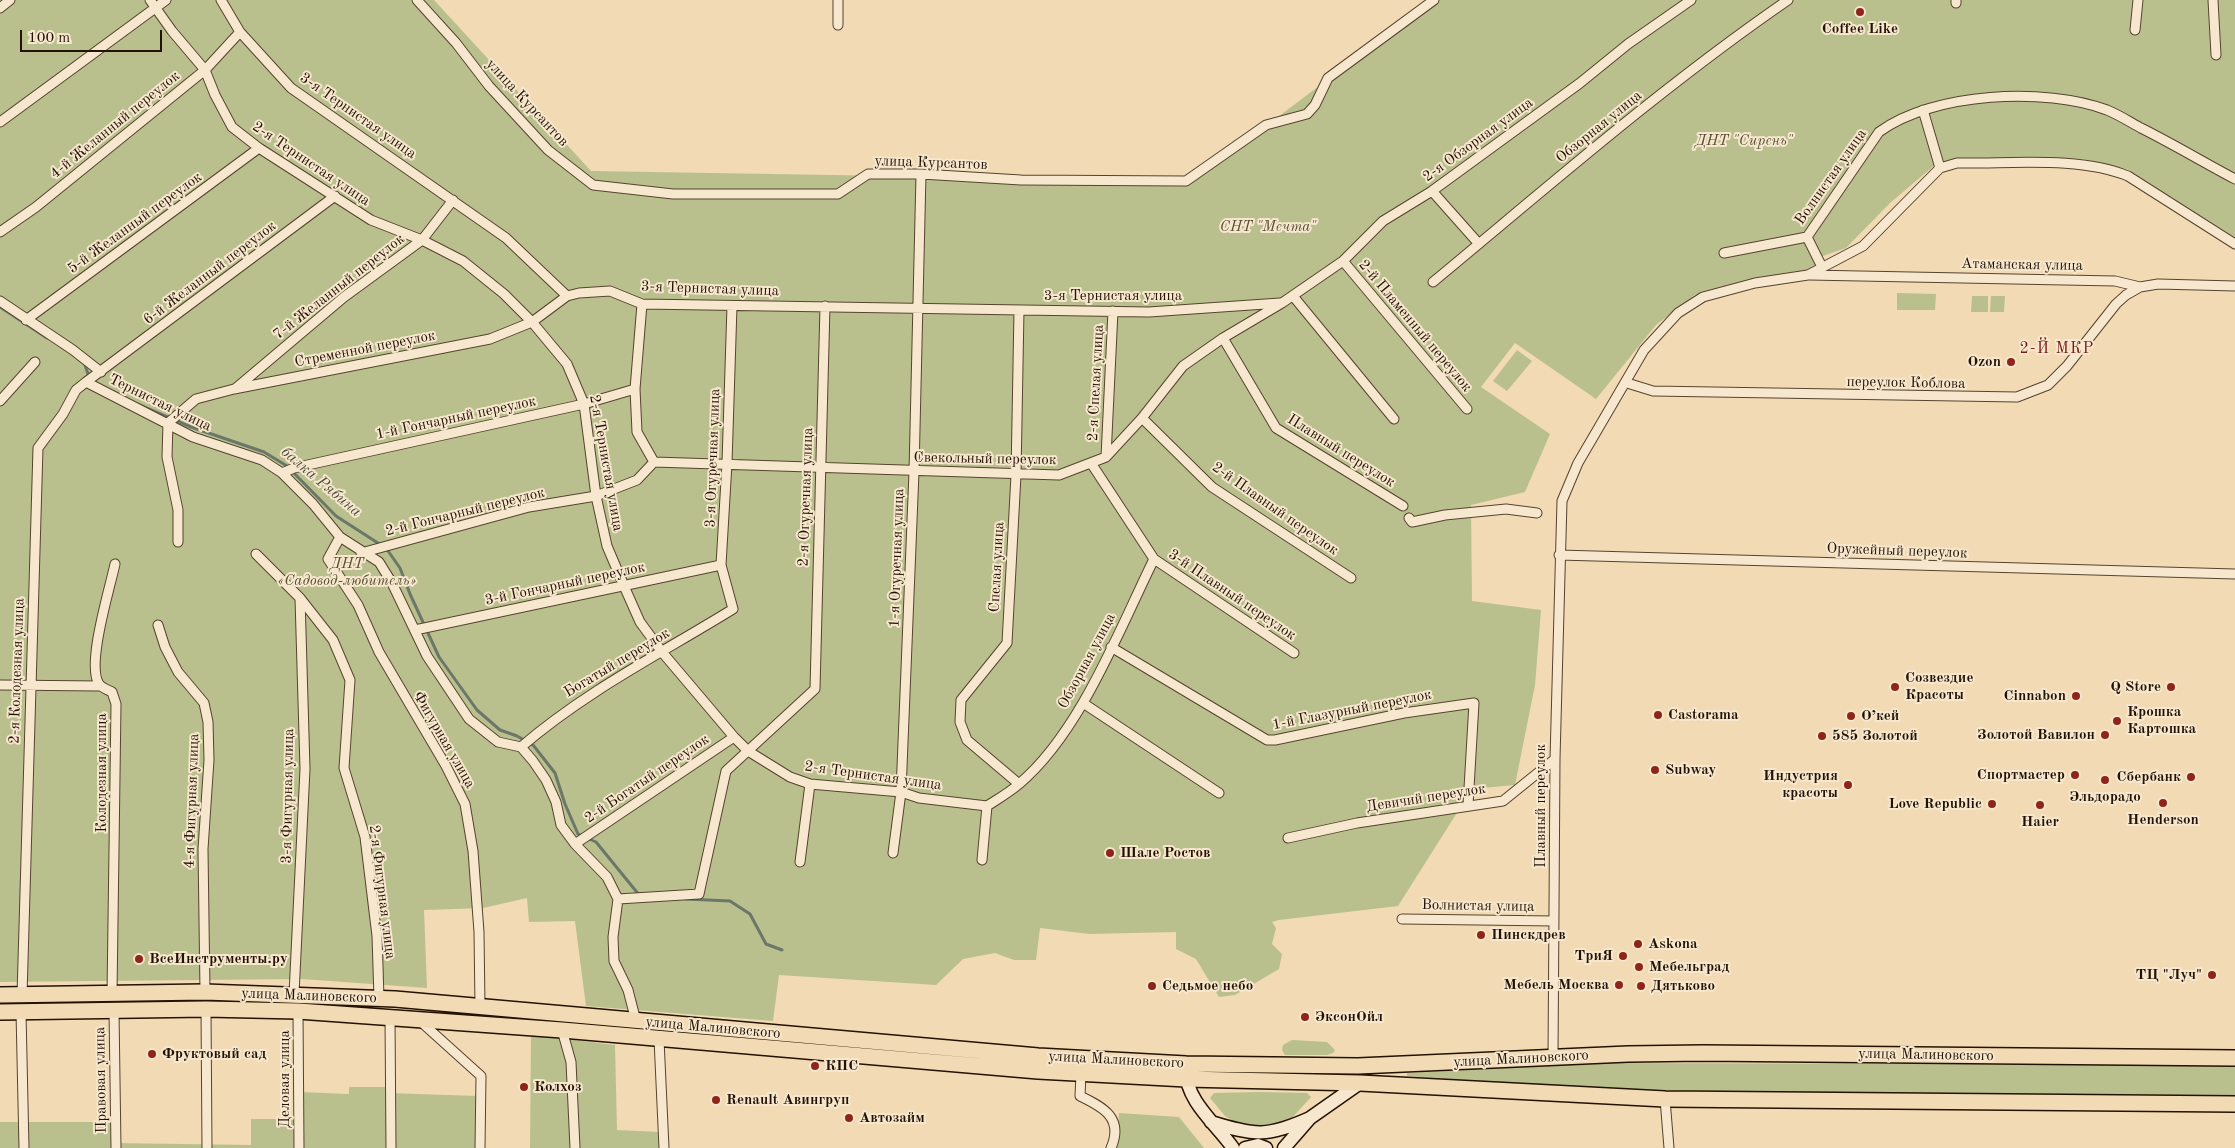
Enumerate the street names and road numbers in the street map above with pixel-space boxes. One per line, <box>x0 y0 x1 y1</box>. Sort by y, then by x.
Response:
street label: улица Курсантов <box>482 56 572 150</box>
street label: 4-й Желанный переулок <box>47 67 183 183</box>
street label: 3-я Тернистая улица <box>296 69 420 163</box>
street label: Обзорная улица <box>1552 87 1646 167</box>
street label: 2-я Обзорная улица <box>1419 94 1537 186</box>
street label: 2-я Тернистая улица <box>249 118 373 210</box>
street label: Волнистая улица <box>1791 126 1871 228</box>
street label: улица Курсантов <box>874 152 988 174</box>
street label: 5-й Желанный переулок <box>64 168 206 278</box>
street label: 6-й Желанный переулок <box>140 217 280 329</box>
street label: 7-й Желанный переулок <box>270 230 408 344</box>
street label: Атаманская улица <box>1961 255 2083 275</box>
street label: 2-й Пламенный переулок <box>1354 256 1476 396</box>
street label: 3-я Тернистая улица <box>641 278 779 300</box>
street label: 3-я Тернистая улица <box>1044 287 1182 305</box>
street label: 2-я Спелая улица <box>1084 324 1108 442</box>
street label: Стременной переулок <box>293 327 437 371</box>
street label: Тернистая улица <box>106 370 214 436</box>
street label: переулок Коблова <box>1846 373 1966 393</box>
street label: 3-я Огуречная улица <box>702 388 724 528</box>
street label: 1-й Гончарный переулок <box>374 392 538 444</box>
street label: 2-я Тернистая улица <box>585 393 627 533</box>
street label: Плавный переулок <box>1284 411 1398 491</box>
street label: 2-я Огуречная улица <box>795 427 817 567</box>
street label: Свекольный переулок <box>913 449 1057 469</box>
street label: 2-й Плавный переулок <box>1208 459 1342 559</box>
street label: 2-й Гончарный переулок <box>384 484 546 540</box>
street label: 1-я Огуречная улица <box>886 488 908 628</box>
street label: Спелая улица <box>986 521 1008 613</box>
street label: Оружейный переулок <box>1826 540 1968 562</box>
street label: 3-й Плавный переулок <box>1165 546 1299 644</box>
street label: 3-й Гончарный переулок <box>483 558 647 610</box>
street label: 2-я Колодезная улица <box>5 598 29 744</box>
street label: Обзорная улица <box>1054 610 1120 712</box>
street label: Богатый переулок <box>561 624 673 702</box>
street label: 1-й Глазурный переулок <box>1271 686 1433 734</box>
street label: Фигурная улица <box>409 688 479 792</box>
street label: Колодезная улица <box>93 713 111 833</box>
street label: 3-я Фигурная улица <box>278 728 298 864</box>
street label: 2-й Богатый переулок <box>581 731 713 827</box>
street label: 4-я Фигурная улица <box>181 733 203 869</box>
street label: Плавный переулок <box>1532 744 1550 868</box>
street label: 2-я Тернистая улица <box>803 757 943 795</box>
street label: Девичий переулок <box>1365 780 1487 816</box>
street label: 2-я Фигурная улица <box>365 824 399 960</box>
street label: Волнистая улица <box>1421 896 1535 916</box>
street label: улица Малиновского <box>241 985 377 1007</box>
street label: улица Малиновского <box>645 1013 781 1043</box>
street label: Правовая улица <box>91 1027 111 1133</box>
street label: Деловая улица <box>276 1030 294 1128</box>
street label: улица Малиновского <box>1858 1045 1994 1065</box>
street label: улица Малиновского <box>1453 1046 1589 1072</box>
street label: улица Малиновского <box>1048 1047 1184 1073</box>

